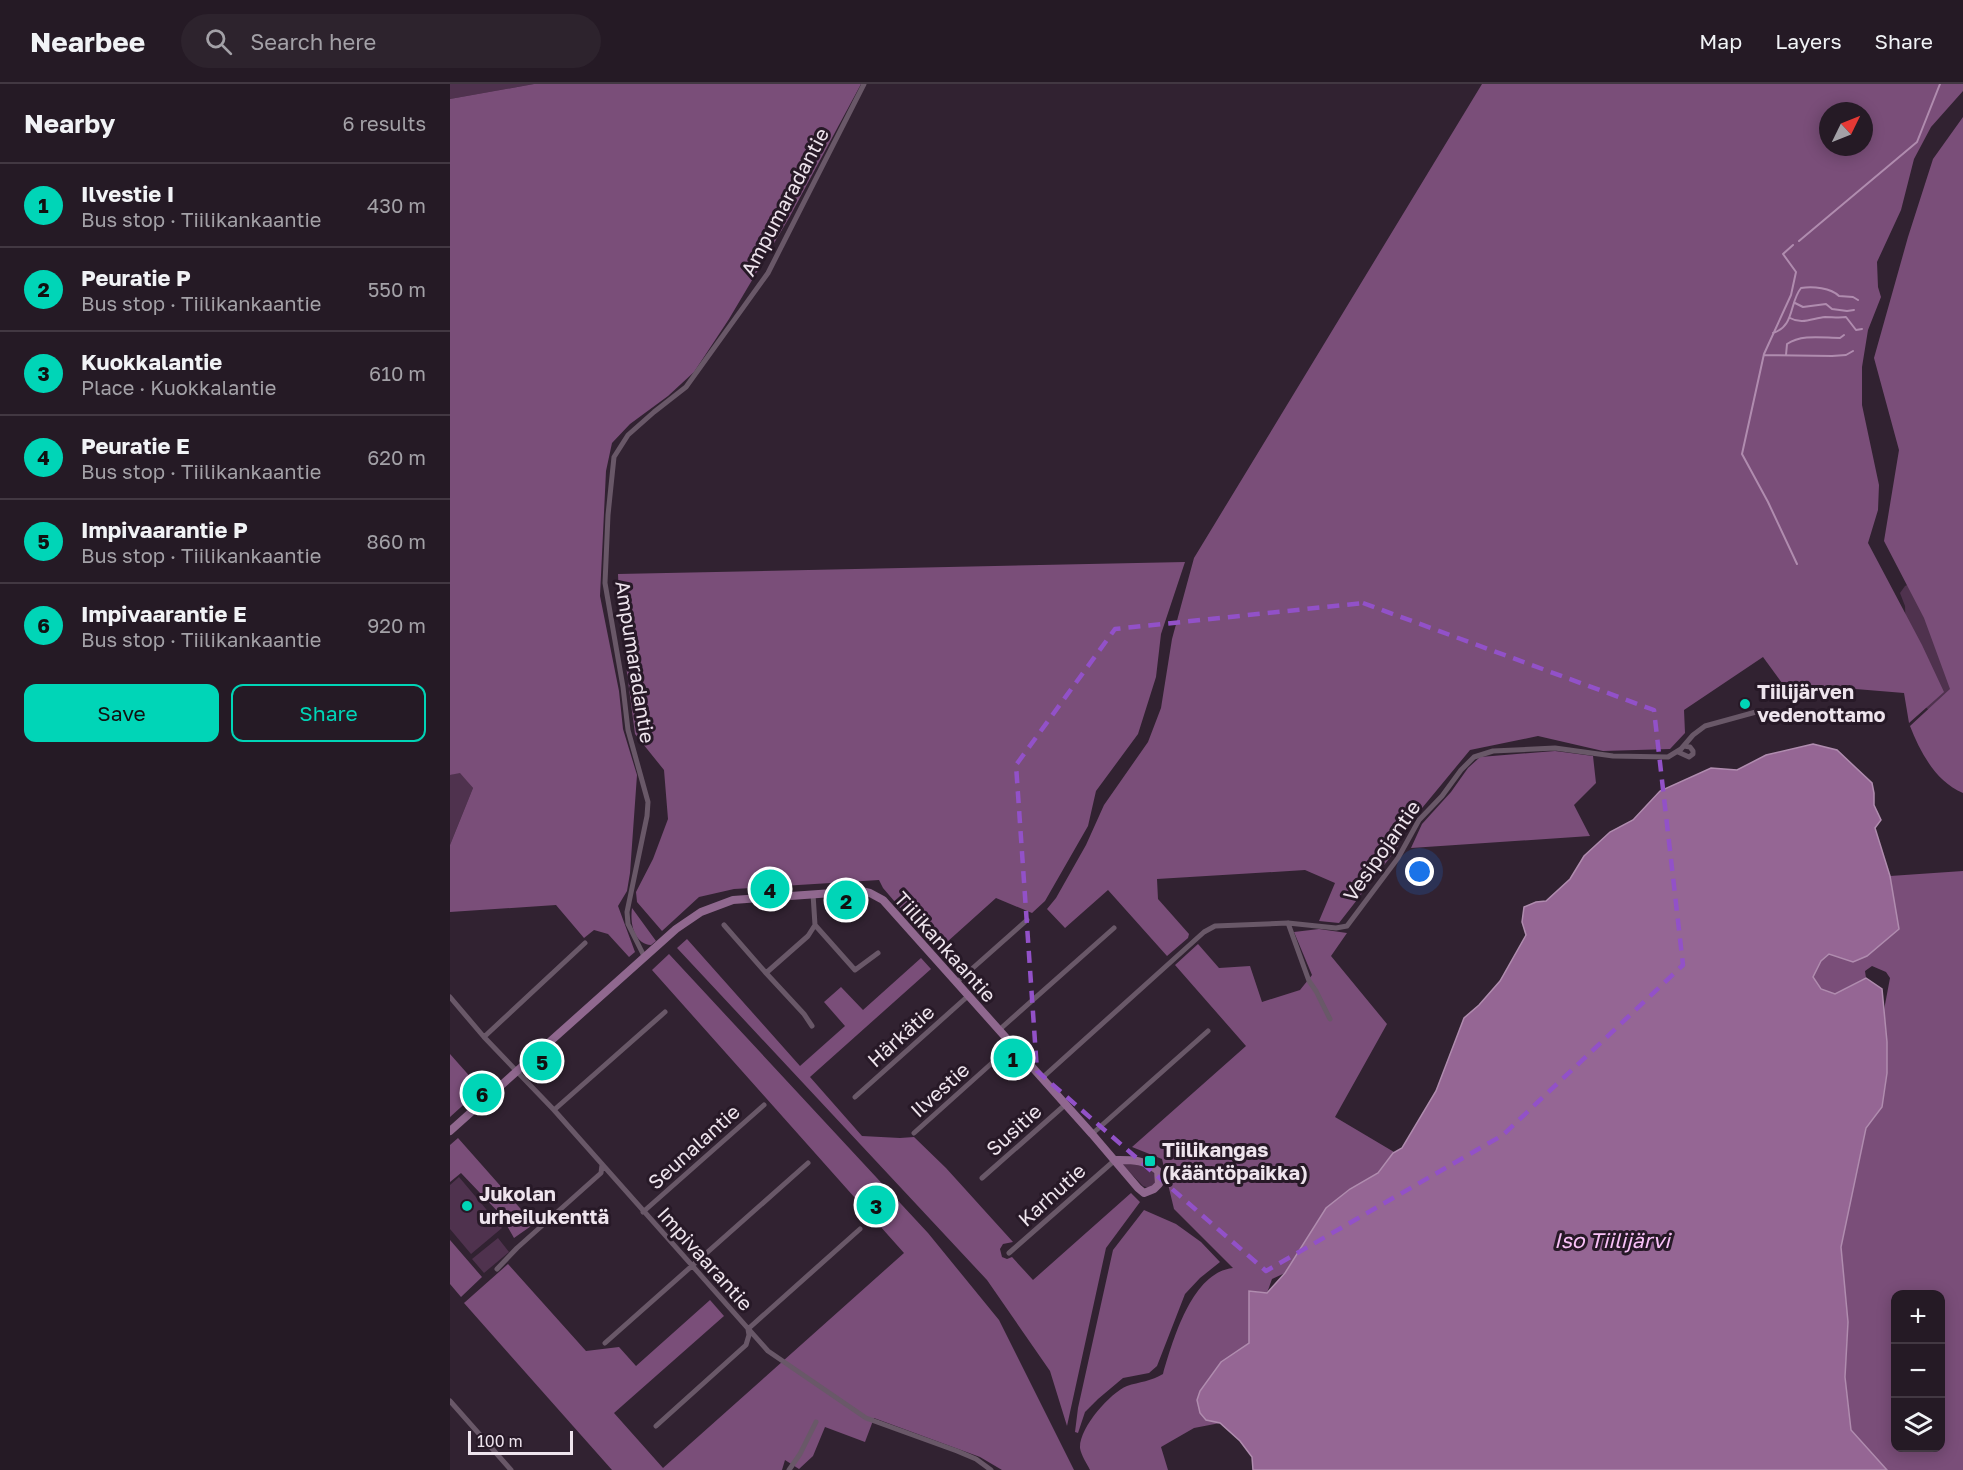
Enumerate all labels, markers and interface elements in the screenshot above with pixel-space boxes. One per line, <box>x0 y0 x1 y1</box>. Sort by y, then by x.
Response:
search box <box>181 14 601 68</box>
text: Nearbee <box>30 25 145 58</box>
icon: search <box>202 25 235 58</box>
text: Search here <box>250 28 376 55</box>
text: Map <box>1699 28 1742 54</box>
text: Layers <box>1775 28 1842 54</box>
text: Share <box>1875 28 1933 54</box>
north arrow <box>1819 102 1873 156</box>
text: Nearby <box>24 108 115 139</box>
text: 6 results <box>342 111 426 135</box>
street label: Ampumaradantie <box>735 123 833 280</box>
text: Ilvestie I <box>81 180 174 207</box>
text: 1 <box>38 193 49 217</box>
text: 430 m <box>367 193 426 217</box>
text: Bus stop · Tiilikankaantie <box>81 207 321 231</box>
text: Peuratie P <box>81 264 191 291</box>
text: 2 <box>37 277 50 301</box>
text: 550 m <box>368 277 426 301</box>
text: Bus stop · Tiilikankaantie <box>81 291 321 315</box>
text: Kuokkalantie <box>81 348 222 375</box>
text: 3 <box>37 361 50 385</box>
text: 610 m <box>369 361 426 385</box>
text: Place · Kuokkalantie <box>81 375 276 399</box>
text: Peuratie E <box>81 432 190 459</box>
text: 4 <box>37 445 50 469</box>
text: 620 m <box>367 445 426 469</box>
text: Bus stop · Tiilikankaantie <box>81 459 321 483</box>
text: Impivaarantie P <box>81 516 248 543</box>
text: 5 <box>37 529 50 553</box>
text: 860 m <box>367 529 426 553</box>
text: Bus stop · Tiilikankaantie <box>81 543 321 567</box>
street label: Ampumaradantie <box>611 579 661 745</box>
text: Impivaarantie E <box>81 600 247 627</box>
text: 6 <box>37 613 50 637</box>
text: 920 m <box>367 613 426 637</box>
text: Bus stop · Tiilikankaantie <box>81 627 321 651</box>
place label: Tiilijärven vedenottamo <box>1757 679 1885 726</box>
button: Save <box>24 684 219 742</box>
button: Share <box>231 684 426 742</box>
marker: Tiilijärven vedenottamo <box>1738 697 1752 711</box>
street label: Vesipojantie <box>1338 795 1425 906</box>
your location <box>1405 857 1434 886</box>
pin: 4 <box>750 866 790 912</box>
pin: 2 <box>826 878 866 922</box>
street label: Tiilikankaantie <box>890 886 1002 1007</box>
street label: Härkätie <box>862 999 939 1071</box>
pin: 1 <box>994 1036 1032 1080</box>
pin: 5 <box>522 1038 562 1084</box>
street label: Ilvestie <box>905 1057 973 1122</box>
pin: 6 <box>462 1070 501 1116</box>
street label: Susitie <box>981 1098 1046 1160</box>
street label: Seunalantie <box>643 1099 744 1194</box>
place label: Tiilikangas (kääntöpaikka) <box>1162 1137 1308 1184</box>
marker: Tiilikangas (kääntöpaikka) <box>1143 1154 1157 1168</box>
street label: Karhutie <box>1013 1158 1090 1231</box>
place label: Jukolan urheilukenttä <box>479 1181 609 1228</box>
pin: 3 <box>856 1182 896 1228</box>
marker: Jukolan urheilukenttä <box>460 1199 474 1213</box>
street label: Impivaarantie <box>653 1202 758 1315</box>
water label: Iso Tiilijärvi <box>1554 1227 1672 1253</box>
map controls <box>1891 1290 1945 1452</box>
button: + <box>1891 1290 1945 1344</box>
button: − <box>1891 1344 1945 1398</box>
button: layers <box>1891 1398 1945 1452</box>
scale bar <box>468 1428 573 1456</box>
text: 100 m <box>477 1431 523 1451</box>

